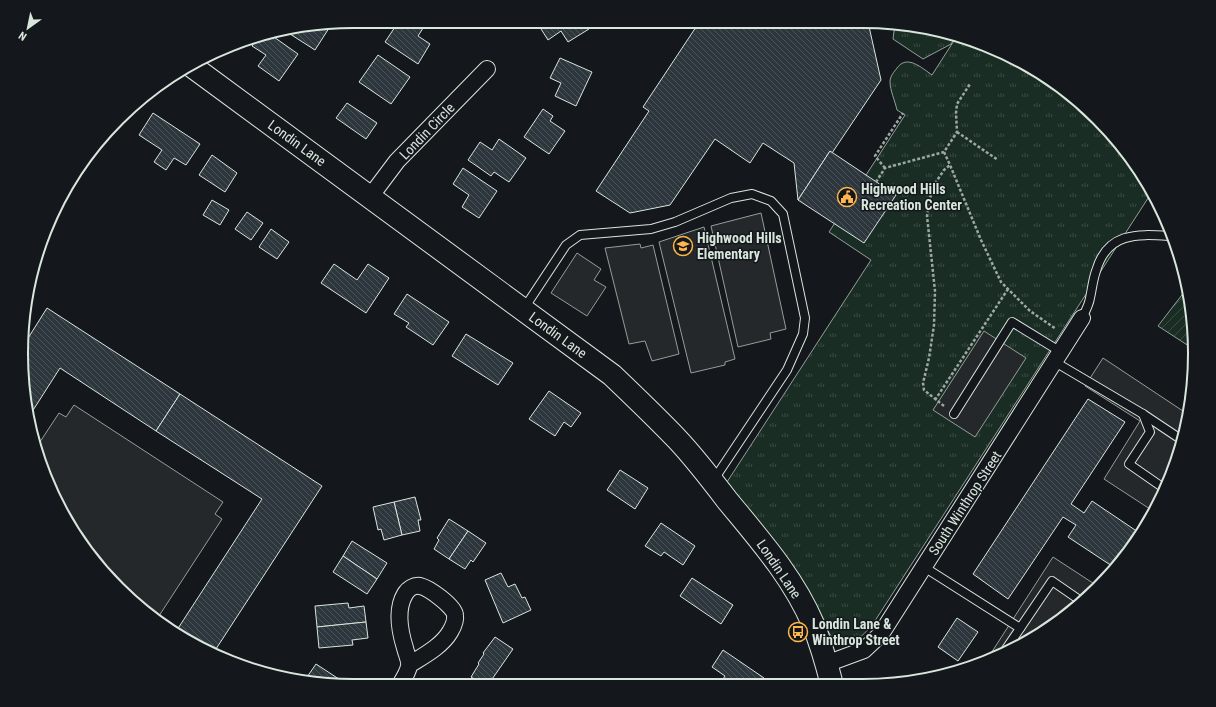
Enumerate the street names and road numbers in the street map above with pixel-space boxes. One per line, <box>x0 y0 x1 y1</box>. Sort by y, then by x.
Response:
street label: Londin Circle <box>396 99 458 163</box>
street label: Londin Lane <box>265 117 329 170</box>
street label: Londin Lane <box>526 309 590 362</box>
street label: South Winthrop Street <box>925 448 1005 558</box>
street label: Londin Lane <box>754 537 805 602</box>

